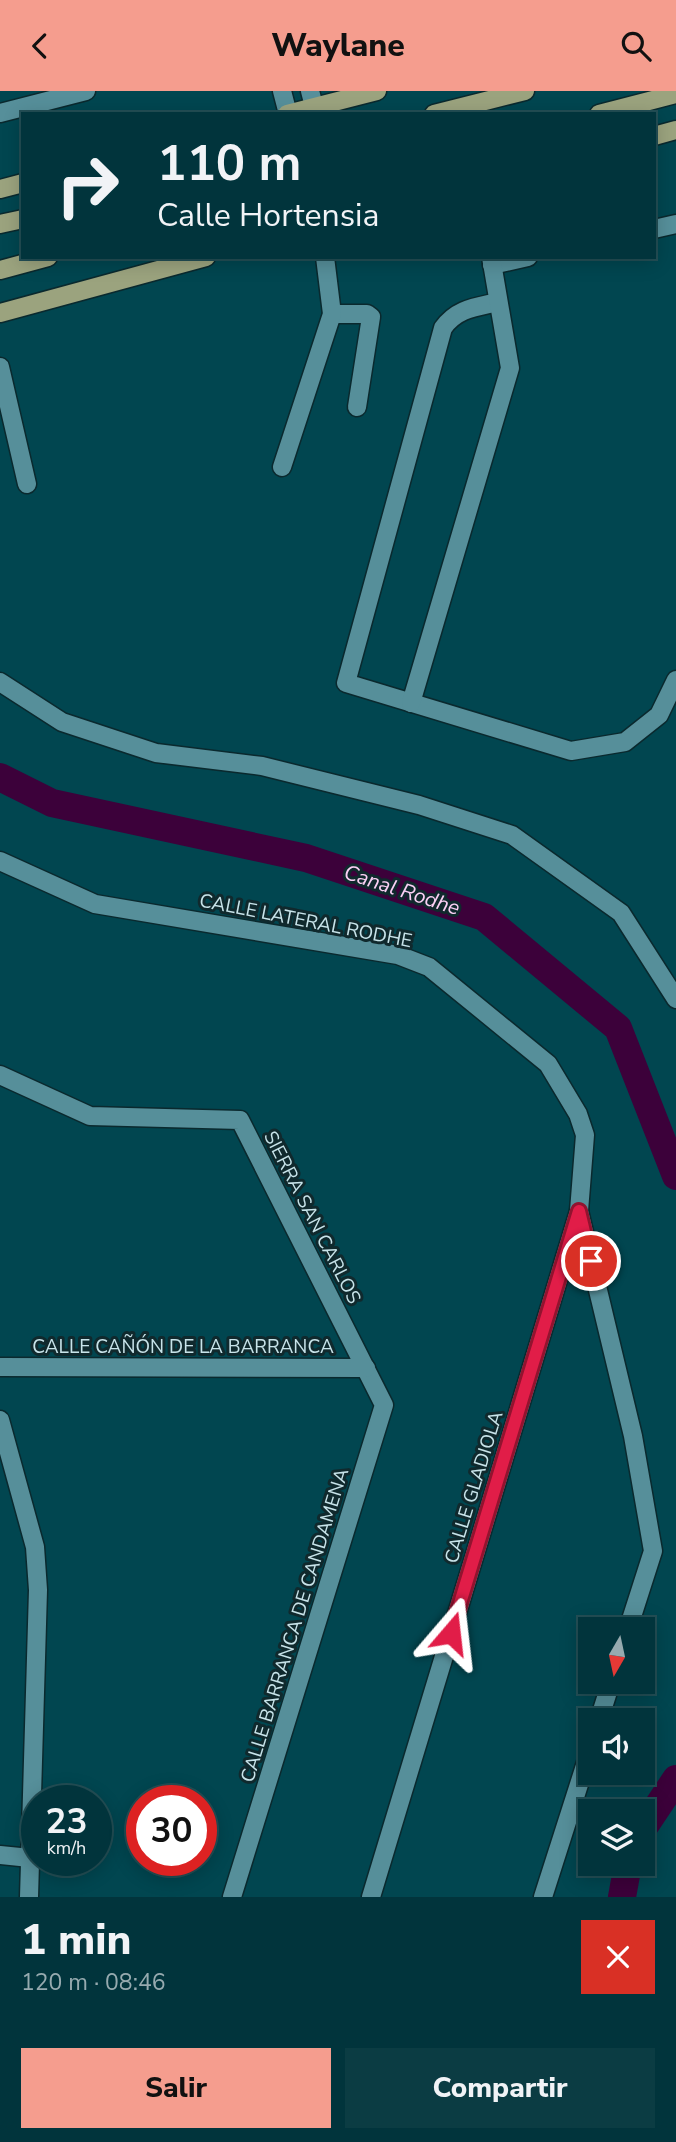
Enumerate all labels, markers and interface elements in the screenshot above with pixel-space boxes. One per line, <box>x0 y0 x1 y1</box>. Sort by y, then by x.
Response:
text: Waylane <box>271 24 405 67</box>
icon: back <box>21 27 59 65</box>
icon: search <box>617 27 655 65</box>
text: 110 m <box>157 130 301 197</box>
icon: right <box>42 140 133 231</box>
text: Calle Hortensia <box>157 194 379 237</box>
water label: Canal Rodhe <box>340 858 464 922</box>
street label: CALLE LATERAL RODHE <box>197 888 414 954</box>
street label: SIERRA SAN CARLOS <box>257 1126 367 1308</box>
pin <box>561 1231 621 1291</box>
icon: arrive <box>572 1242 610 1280</box>
street label: CALLE CAÑÓN DE LA BARRANCA <box>32 1334 334 1360</box>
street label: CALLE GLADIOLA <box>438 1408 509 1567</box>
street label: CALLE BARRANCA DE CANDAMENA <box>235 1465 355 1786</box>
position arrow <box>414 1596 488 1670</box>
north arrow <box>578 1617 654 1694</box>
map controls <box>578 1617 655 1876</box>
button: sound <box>578 1708 655 1785</box>
speed limit sign: 30 <box>126 1785 217 1876</box>
text: 23 <box>45 1798 88 1845</box>
button: layers <box>578 1799 655 1876</box>
text: km/h <box>47 1836 86 1860</box>
text: 1 min <box>21 1912 131 1969</box>
button: close <box>581 1920 655 1994</box>
text: 120 m · 08:46 <box>21 1967 166 1998</box>
button: Salir <box>21 2048 331 2128</box>
button: Compartir <box>345 2048 655 2128</box>

